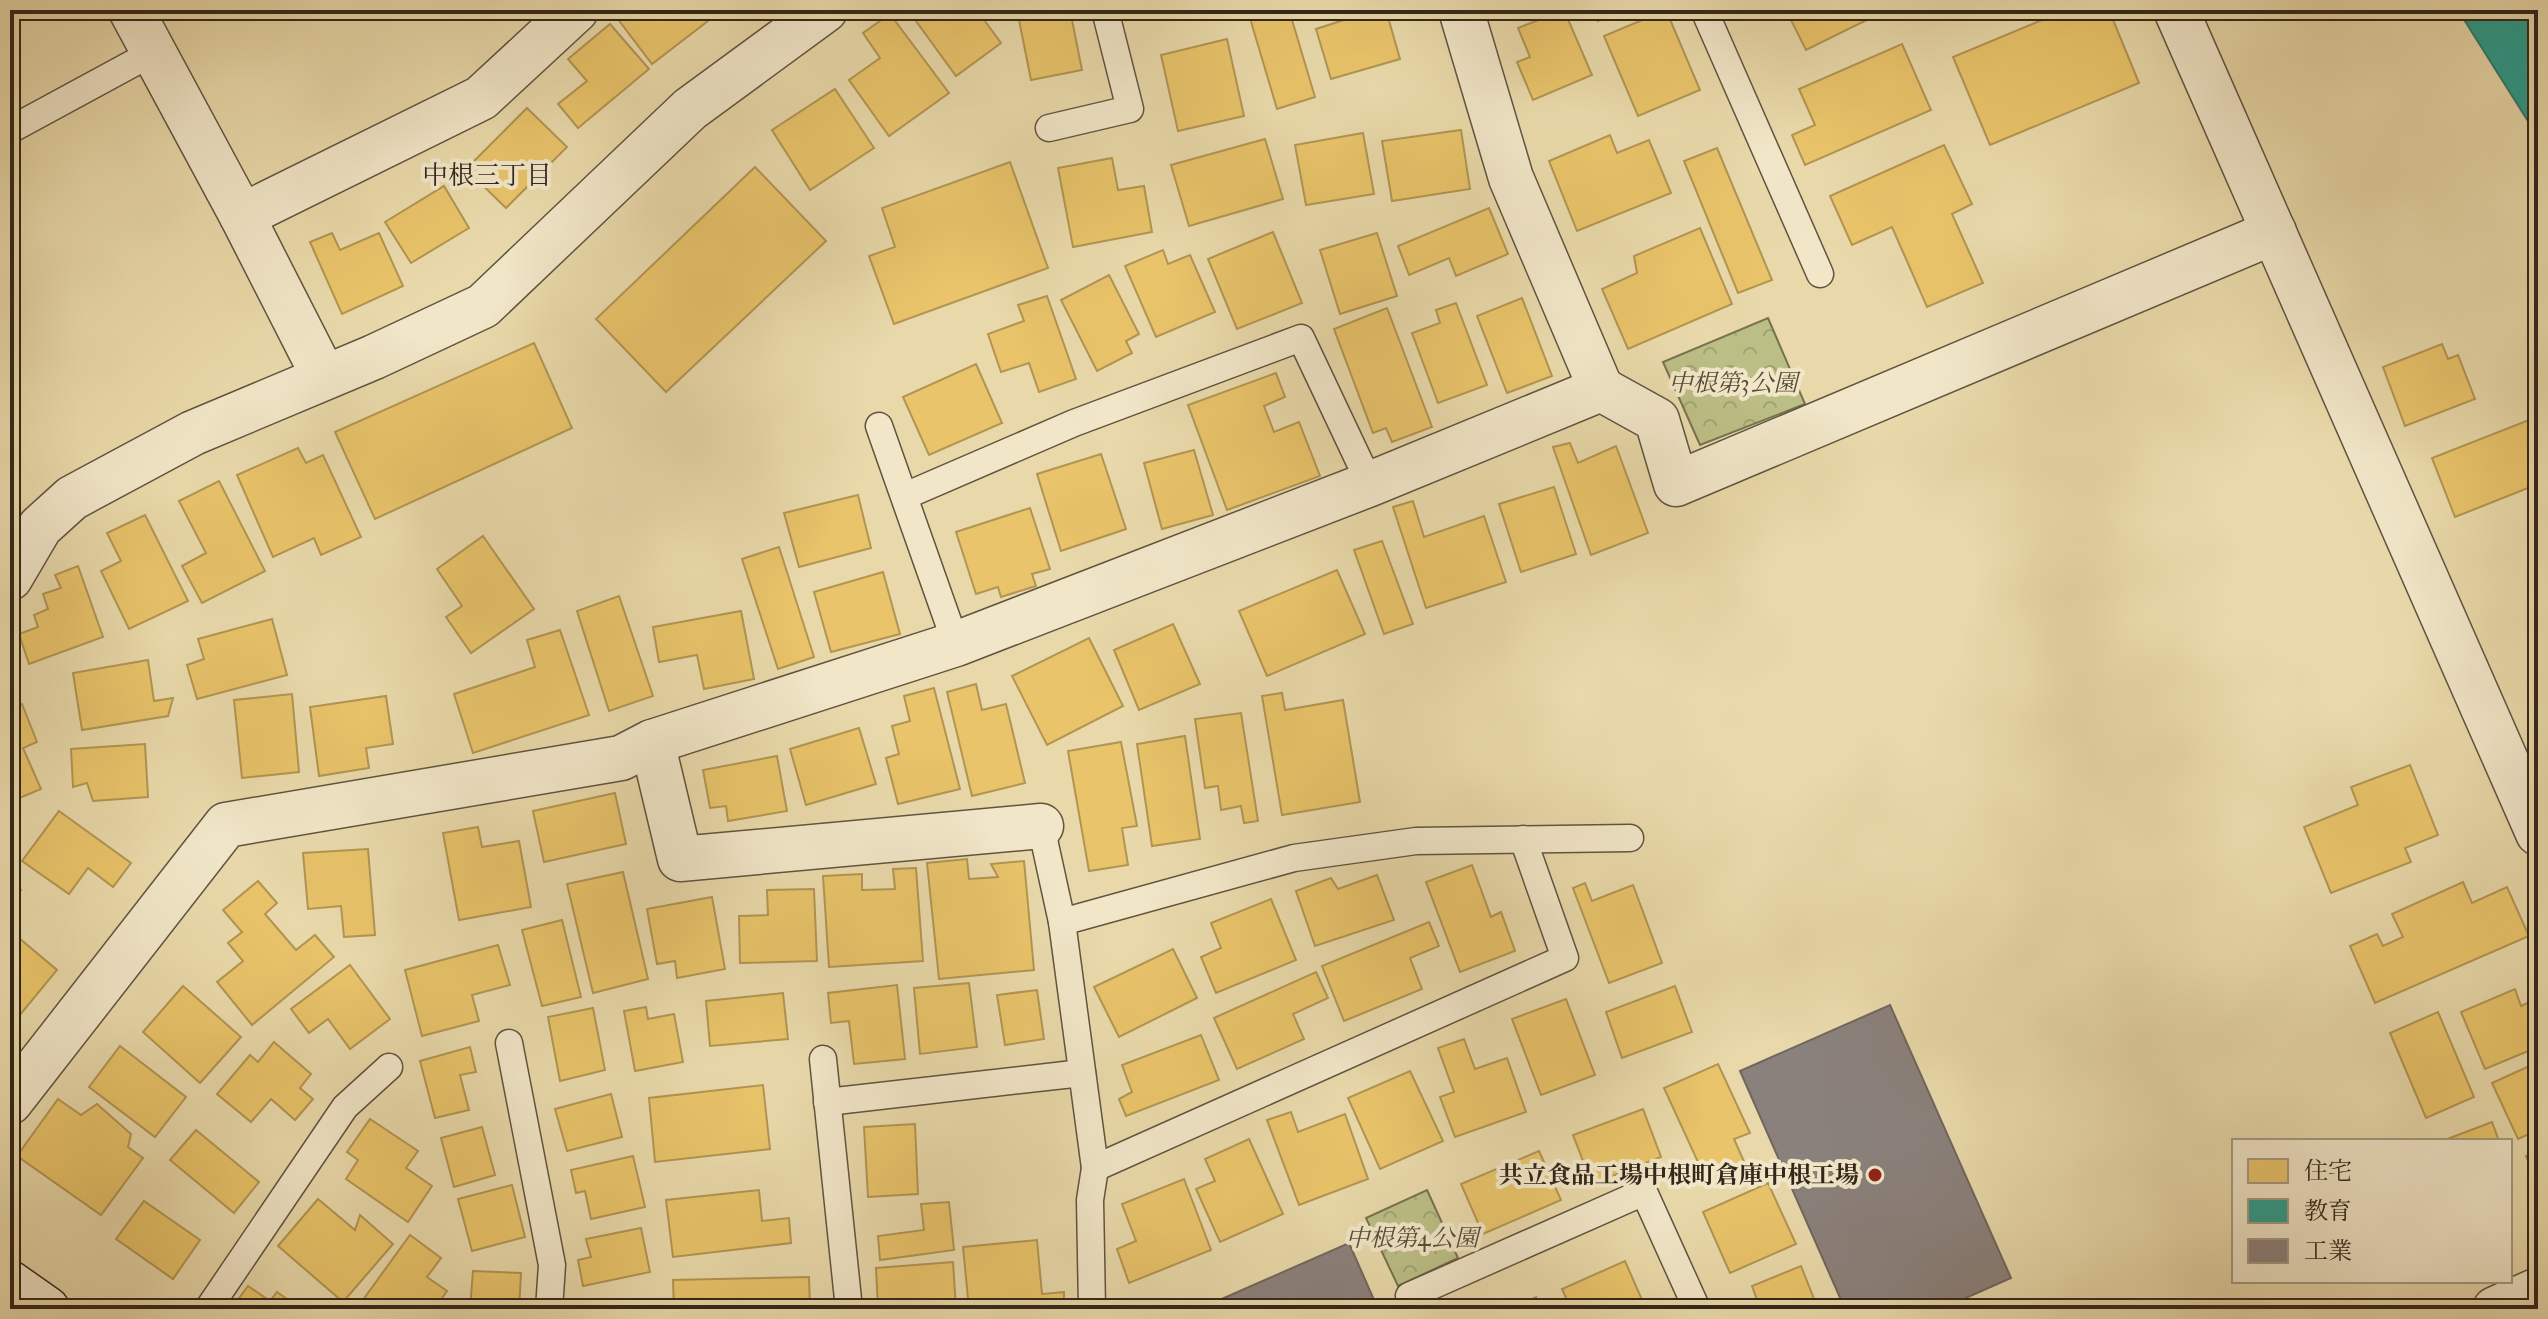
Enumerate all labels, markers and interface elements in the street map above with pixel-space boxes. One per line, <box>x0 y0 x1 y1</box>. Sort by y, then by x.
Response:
district label: 中根三丁目 <box>422 160 552 192</box>
park label: 中根第3公園 <box>1668 368 1802 399</box>
legend <box>2232 1139 2512 1283</box>
text: 住宅 <box>2304 1156 2352 1187</box>
place label: 共立食品工場中根町倉庫中根工場 <box>1499 1160 1859 1191</box>
marker: 共立食品工場中根町倉庫中根工場 <box>1866 1166 1884 1184</box>
text: 教育 <box>2304 1196 2352 1227</box>
park label: 中根第4公園 <box>1346 1223 1482 1254</box>
text: 工業 <box>2304 1236 2352 1267</box>

